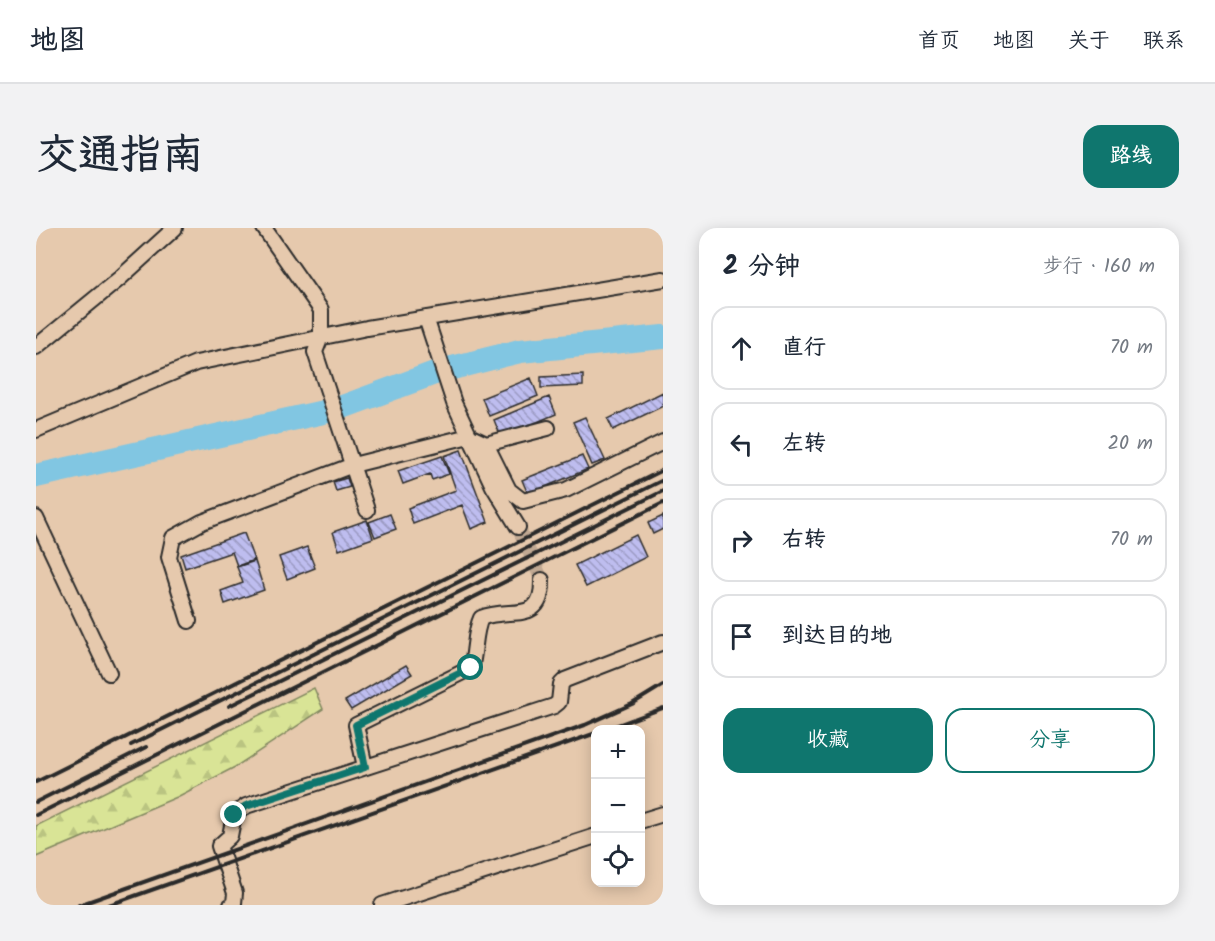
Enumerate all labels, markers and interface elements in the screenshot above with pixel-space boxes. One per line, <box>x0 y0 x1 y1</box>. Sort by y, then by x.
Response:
text: 地图 <box>30 19 86 64</box>
text: 首页 <box>918 25 960 58</box>
text: 地图 <box>993 25 1035 58</box>
text: 关于 <box>1068 25 1110 58</box>
text: 联系 <box>1143 25 1185 58</box>
text: 交通指南 <box>36 123 204 190</box>
button: 路线 <box>1083 125 1179 188</box>
text: 2 分钟 <box>723 246 800 288</box>
text: 步行 · 160 m <box>1043 251 1155 283</box>
text: 直行 <box>782 331 826 366</box>
icon: ahead <box>725 332 758 365</box>
text: 70 m <box>1110 332 1153 364</box>
text: 左转 <box>782 427 826 462</box>
icon: left <box>725 428 758 461</box>
text: 20 m <box>1107 428 1153 460</box>
text: 右转 <box>782 523 826 558</box>
icon: right <box>725 524 758 557</box>
text: 70 m <box>1110 524 1153 556</box>
text: 到达目的地 <box>782 619 892 654</box>
icon: arrive <box>725 620 758 653</box>
route start <box>457 654 483 680</box>
button: 收藏 <box>723 708 933 773</box>
button: 分享 <box>945 708 1155 773</box>
map controls <box>591 725 645 887</box>
button: + <box>591 725 645 779</box>
button: − <box>591 779 645 833</box>
route end <box>220 801 246 827</box>
button: locate <box>591 833 645 887</box>

